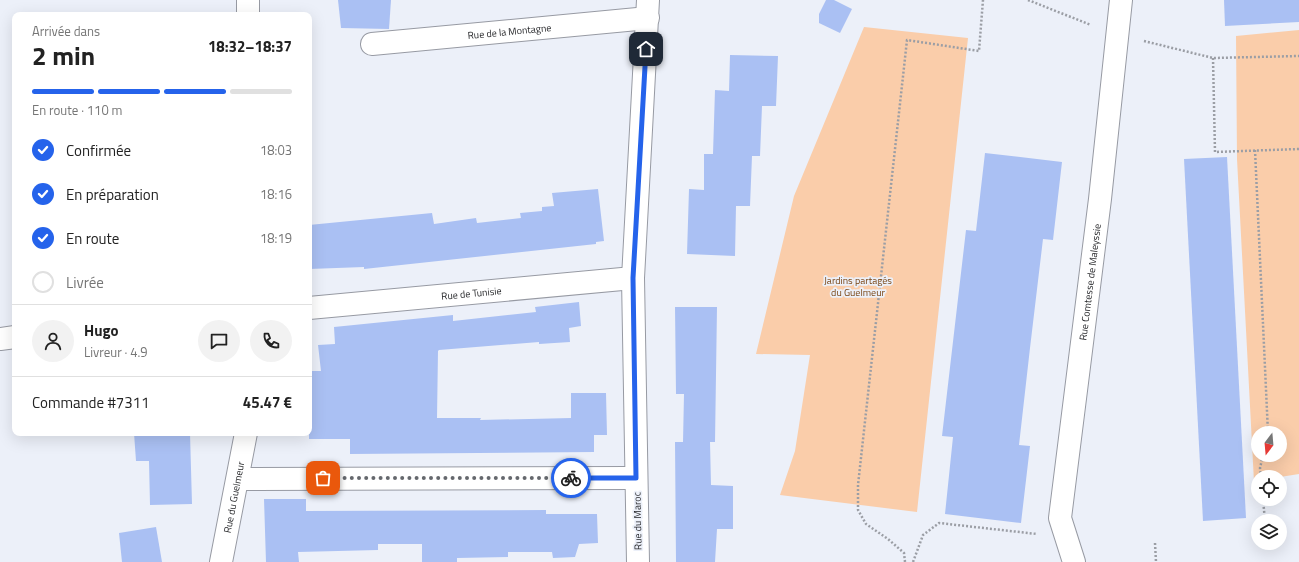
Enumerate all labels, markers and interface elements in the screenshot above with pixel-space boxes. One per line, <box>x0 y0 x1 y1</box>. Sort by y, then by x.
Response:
street label: Rue de la Montagne <box>467 20 552 43</box>
text: Arrivée dans <box>32 21 100 41</box>
pin <box>629 32 663 66</box>
text: 18:32–18:37 <box>208 35 292 58</box>
text: 2 min <box>32 36 95 75</box>
icon: home <box>635 38 657 60</box>
text: En route · 110 m <box>32 100 122 120</box>
icon: check <box>32 139 54 161</box>
text: Confirmée <box>66 139 131 162</box>
text: 18:03 <box>260 140 292 160</box>
icon: check <box>32 183 54 205</box>
text: En préparation <box>66 183 159 206</box>
text: 18:16 <box>260 184 292 204</box>
street label: Rue Comtesse de Maleyssie <box>1075 223 1105 341</box>
icon: check <box>32 227 54 249</box>
text: En route <box>66 227 119 250</box>
text: 18:19 <box>260 228 292 248</box>
text: Livrée <box>66 271 104 294</box>
park label: Jardins partagés du Guelmeur <box>824 273 892 300</box>
street label: Rue de Tunisie <box>441 283 502 304</box>
text: Hugo <box>84 319 118 342</box>
button: person <box>32 320 74 362</box>
button: chat <box>198 320 240 362</box>
button: phone <box>250 320 292 362</box>
text: Livreur · 4.9 <box>84 342 148 362</box>
text: Commande #7311 <box>32 391 149 414</box>
text: 45.47 € <box>243 391 292 414</box>
north arrow <box>1251 426 1287 462</box>
map controls <box>1251 426 1287 550</box>
courier <box>551 458 591 498</box>
street label: Rue du Guelmeur <box>220 460 248 534</box>
pin <box>306 461 340 495</box>
icon: bag <box>312 467 334 489</box>
icon: bike <box>560 467 582 489</box>
button: locate <box>1251 470 1287 506</box>
street label: Rue du Maroc <box>629 492 646 550</box>
button: layers <box>1251 514 1287 550</box>

